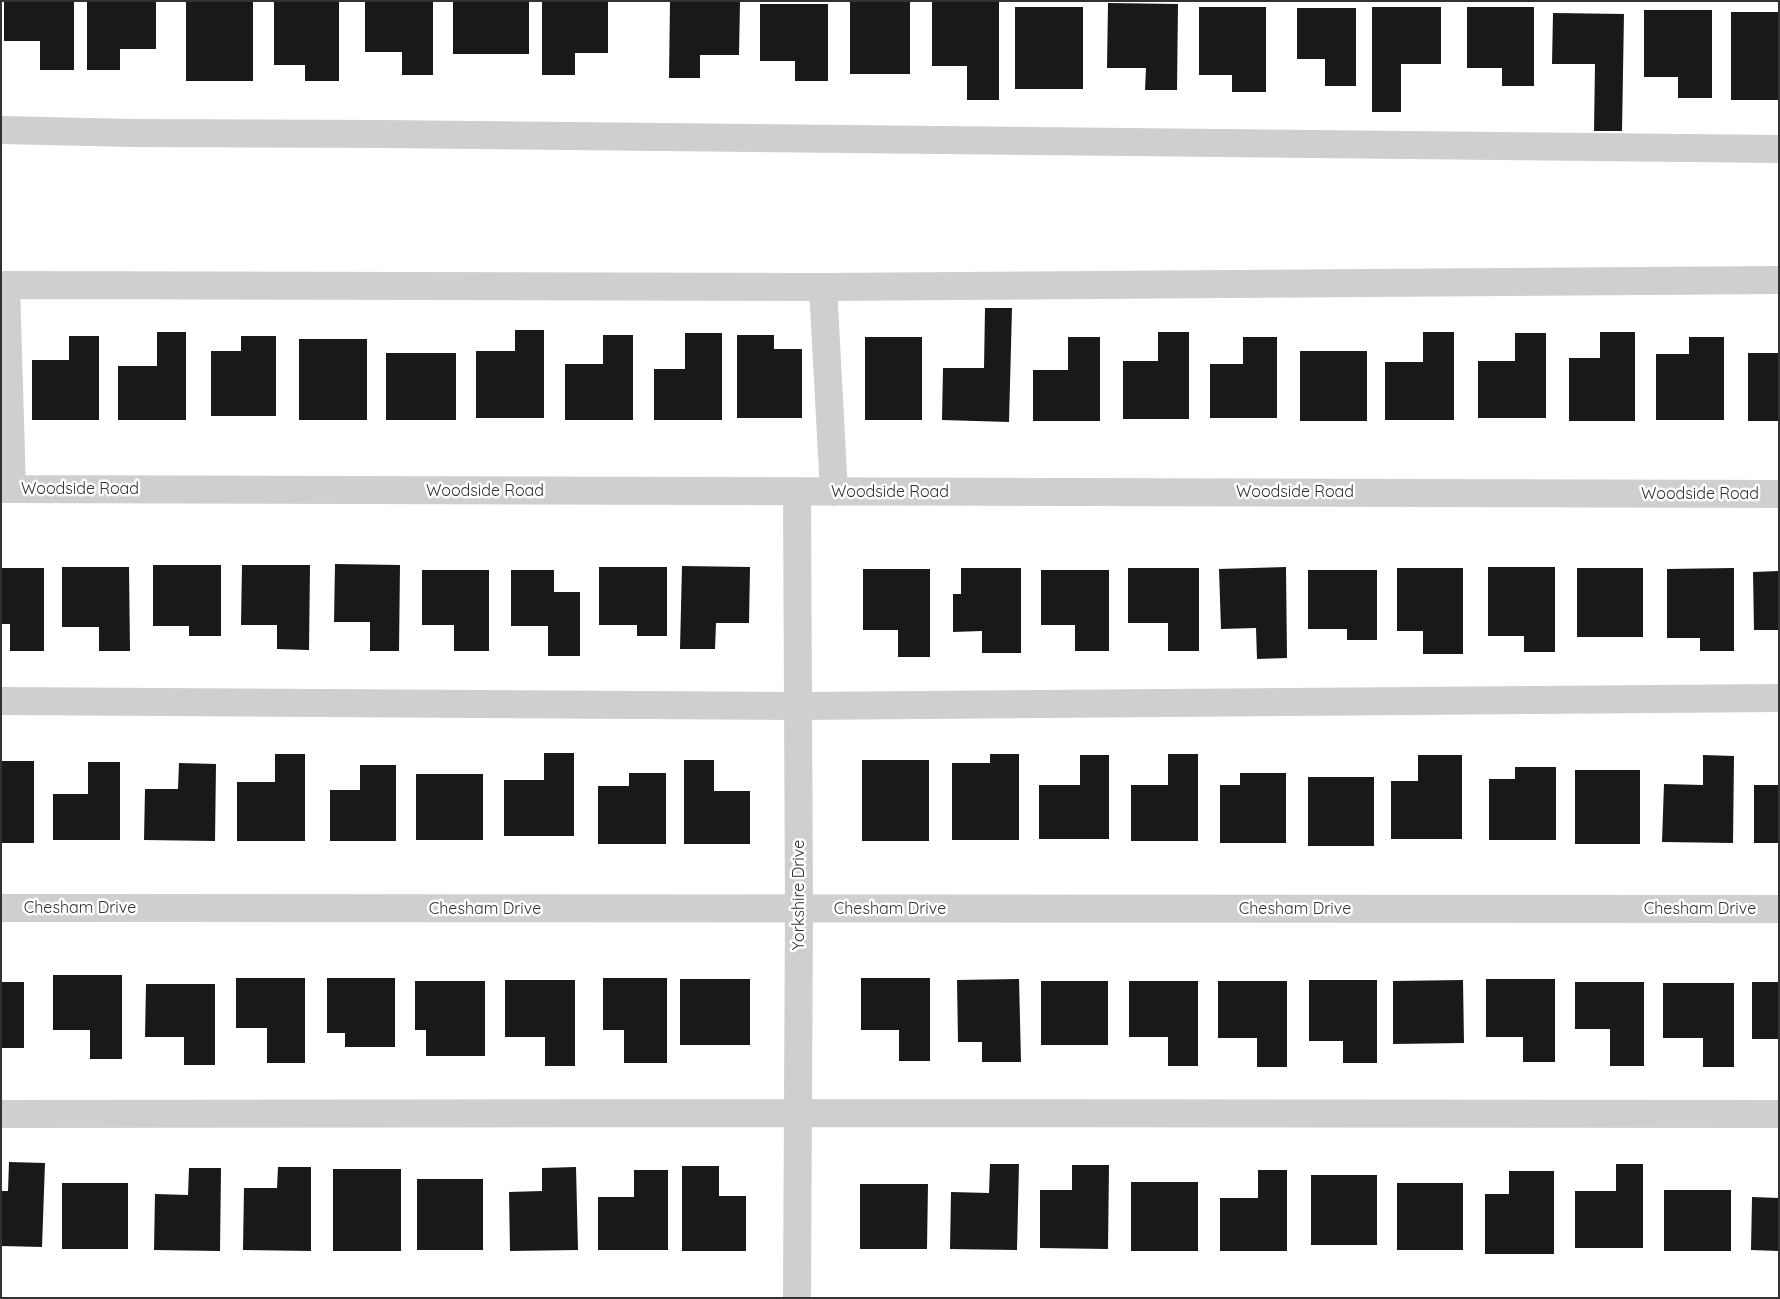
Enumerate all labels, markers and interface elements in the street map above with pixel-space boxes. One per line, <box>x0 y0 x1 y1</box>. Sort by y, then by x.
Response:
street label: Woodside Road <box>21 479 139 499</box>
street label: Woodside Road <box>426 481 544 501</box>
street label: Woodside Road <box>831 482 949 502</box>
street label: Woodside Road <box>1236 482 1354 502</box>
street label: Woodside Road <box>1641 484 1759 504</box>
street label: Yorkshire Drive <box>789 840 809 950</box>
street label: Chesham Drive <box>24 898 136 918</box>
street label: Chesham Drive <box>429 899 541 919</box>
street label: Chesham Drive <box>834 899 946 919</box>
street label: Chesham Drive <box>1239 899 1351 919</box>
street label: Chesham Drive <box>1644 899 1756 919</box>

